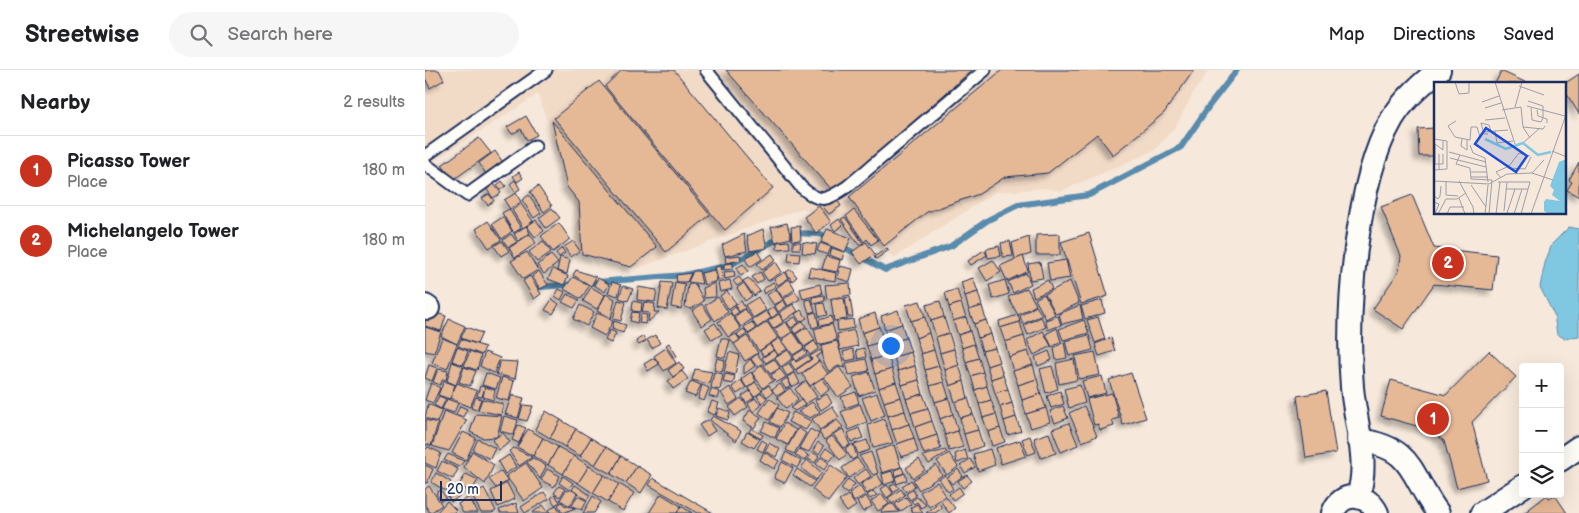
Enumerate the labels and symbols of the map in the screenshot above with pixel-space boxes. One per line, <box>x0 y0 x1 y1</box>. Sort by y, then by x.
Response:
inset map <box>1434 82 1567 215</box>
pin: 2 <box>1432 244 1464 282</box>
your location <box>878 333 904 359</box>
pin: 1 <box>1417 400 1449 438</box>
scale bar <box>440 478 503 501</box>

